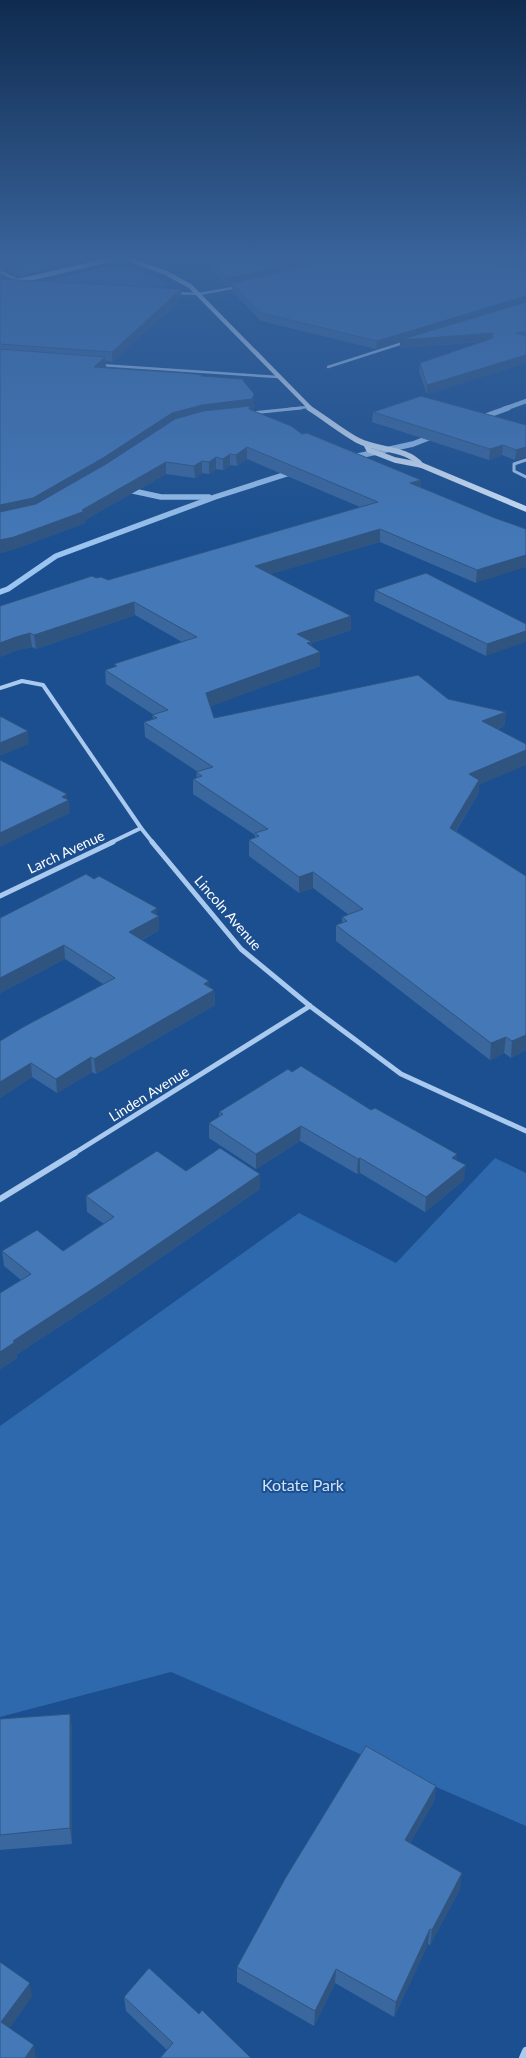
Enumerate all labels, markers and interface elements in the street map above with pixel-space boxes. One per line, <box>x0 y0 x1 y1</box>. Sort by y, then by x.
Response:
street label: Larch Avenue <box>25 826 107 877</box>
street label: Lincoln Avenue <box>191 872 265 954</box>
street label: Linden Avenue <box>106 1062 192 1125</box>
park label: Kotate Park <box>262 1475 345 1494</box>

